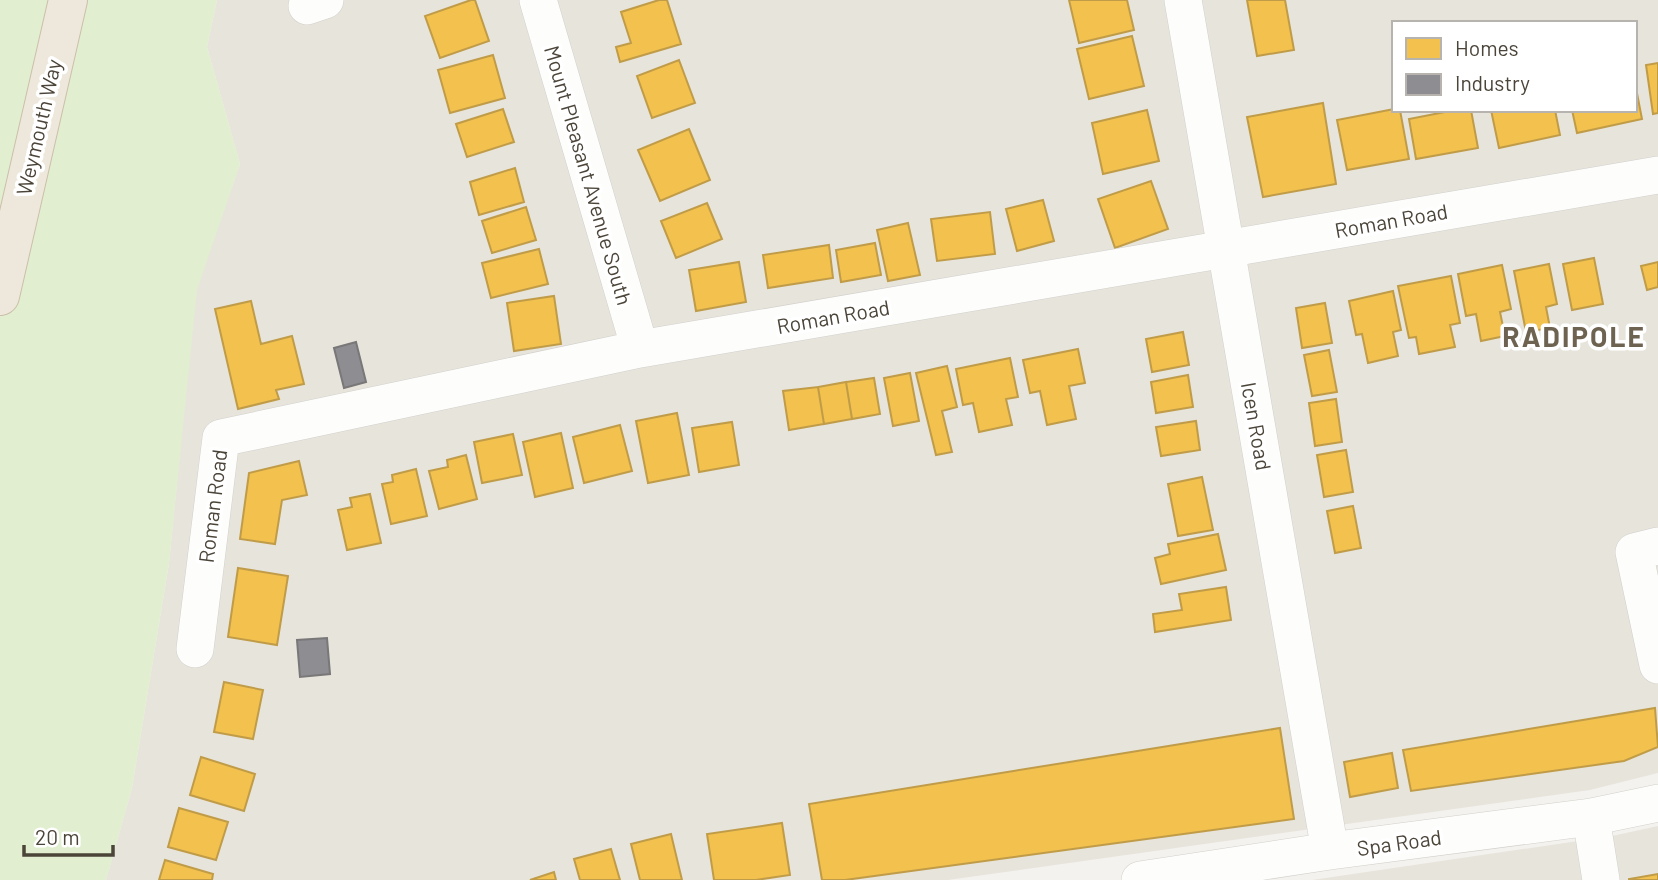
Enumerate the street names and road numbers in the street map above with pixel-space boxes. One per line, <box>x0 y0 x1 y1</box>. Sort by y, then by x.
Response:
street label: Mount Pleasant Avenue South <box>540 42 638 308</box>
street label: Weymouth Way <box>10 56 66 197</box>
street label: Roman Road <box>1333 198 1449 242</box>
street label: Roman Road <box>775 294 891 338</box>
street label: Icen Road <box>1237 380 1277 472</box>
street label: Roman Road <box>193 448 231 564</box>
street label: Spa Road <box>1355 824 1443 860</box>

